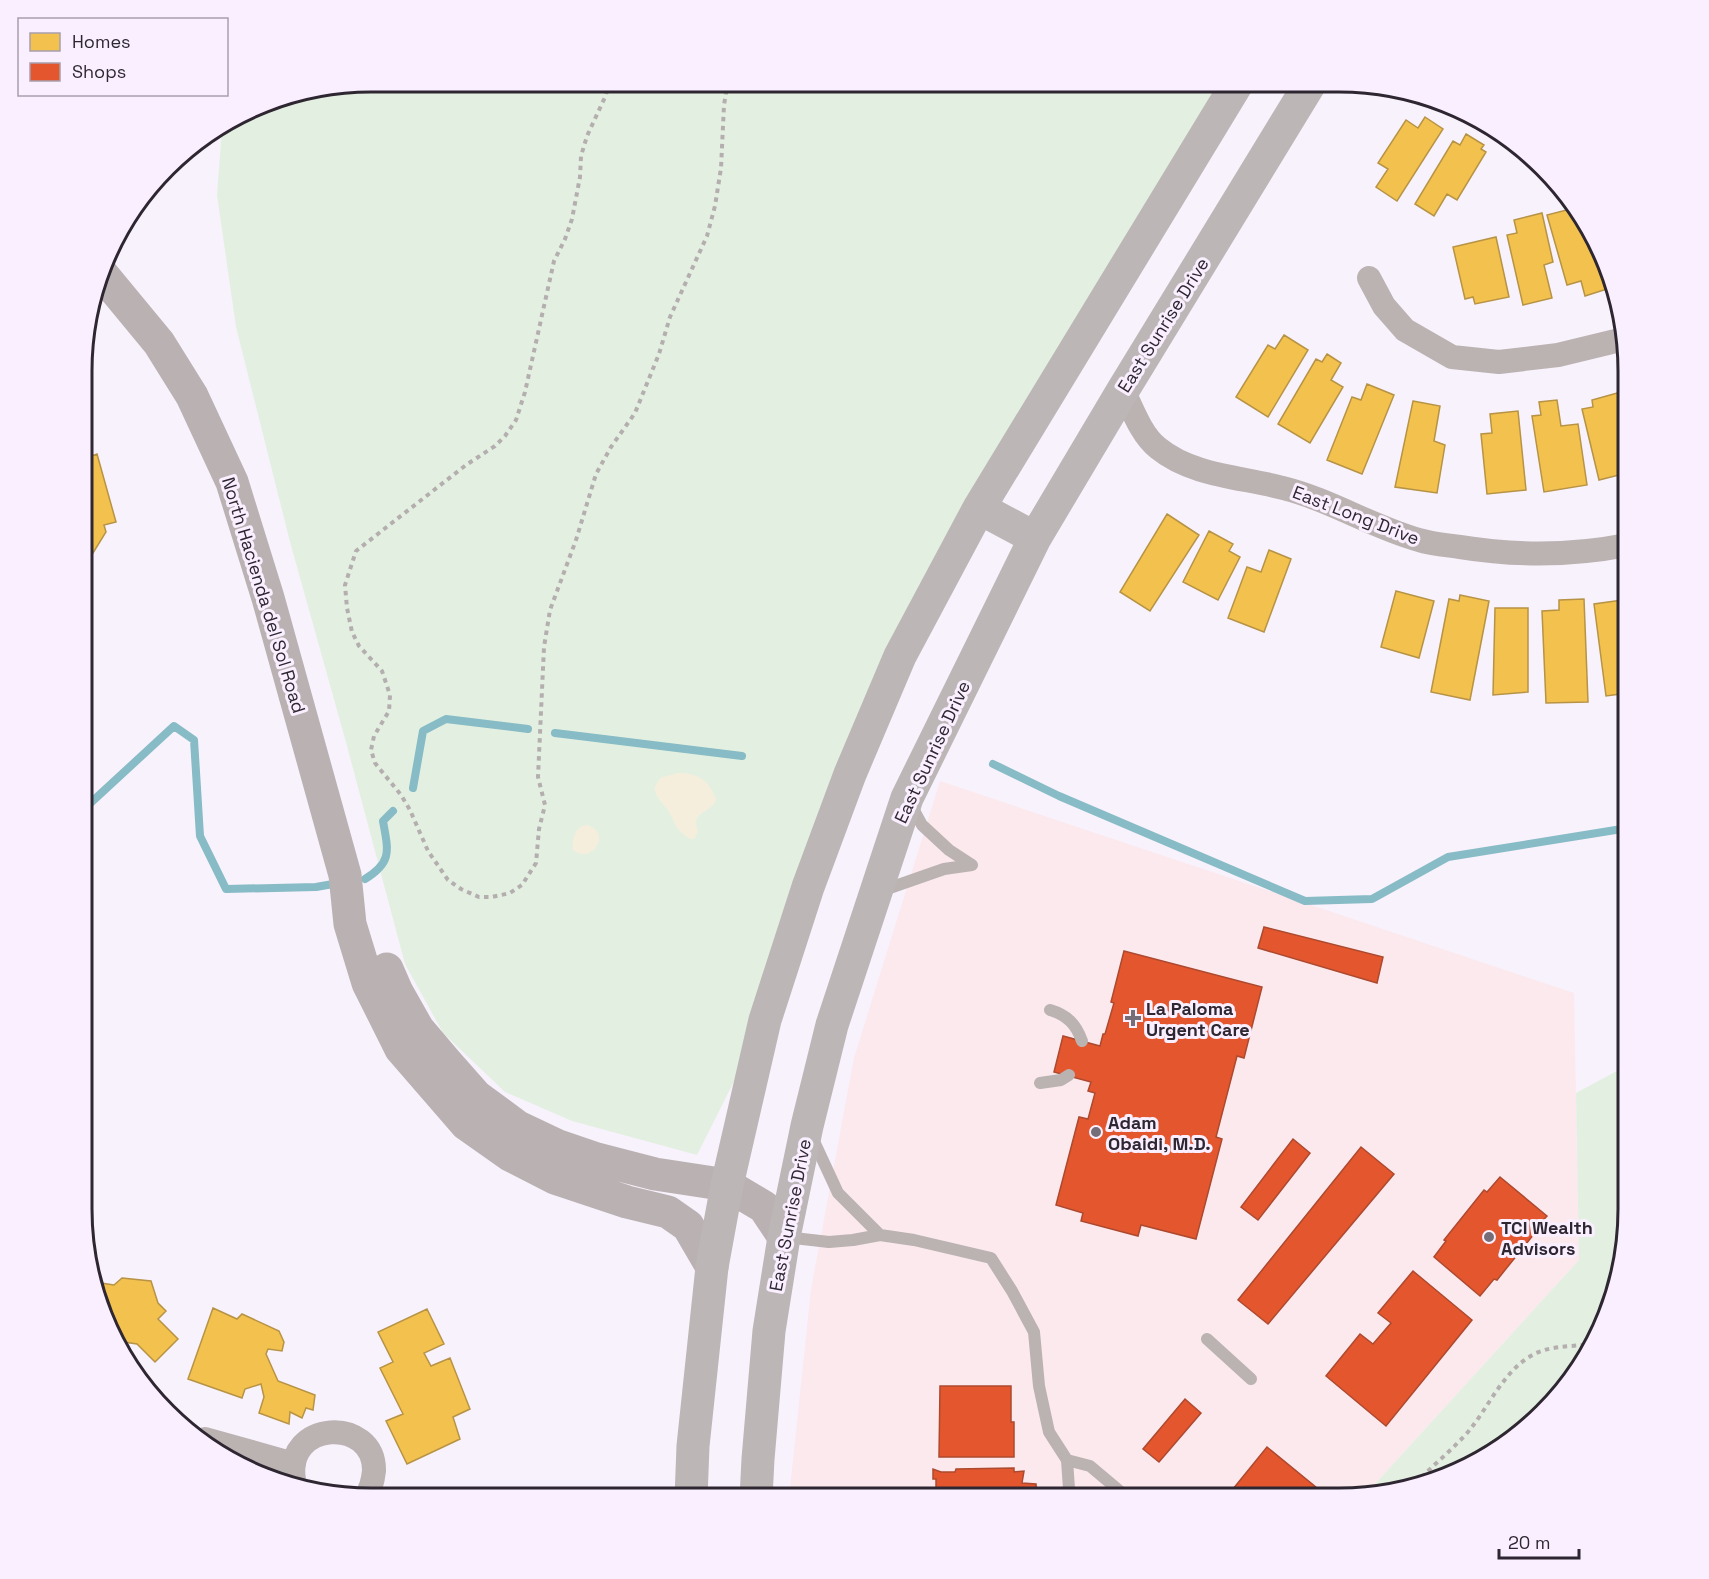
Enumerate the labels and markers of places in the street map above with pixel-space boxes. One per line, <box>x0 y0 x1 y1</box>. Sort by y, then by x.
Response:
place label: La Paloma Urgent Care <box>1146 997 1250 1041</box>
marker: La Paloma Urgent Care <box>1124 1009 1142 1027</box>
place label: Adam Obaidi, M.D. <box>1108 1111 1211 1155</box>
marker: Adam Obaidi, M.D. <box>1089 1125 1103 1139</box>
place label: TCI Wealth Advisors <box>1501 1216 1593 1260</box>
marker: TCI Wealth Advisors <box>1482 1230 1496 1244</box>

